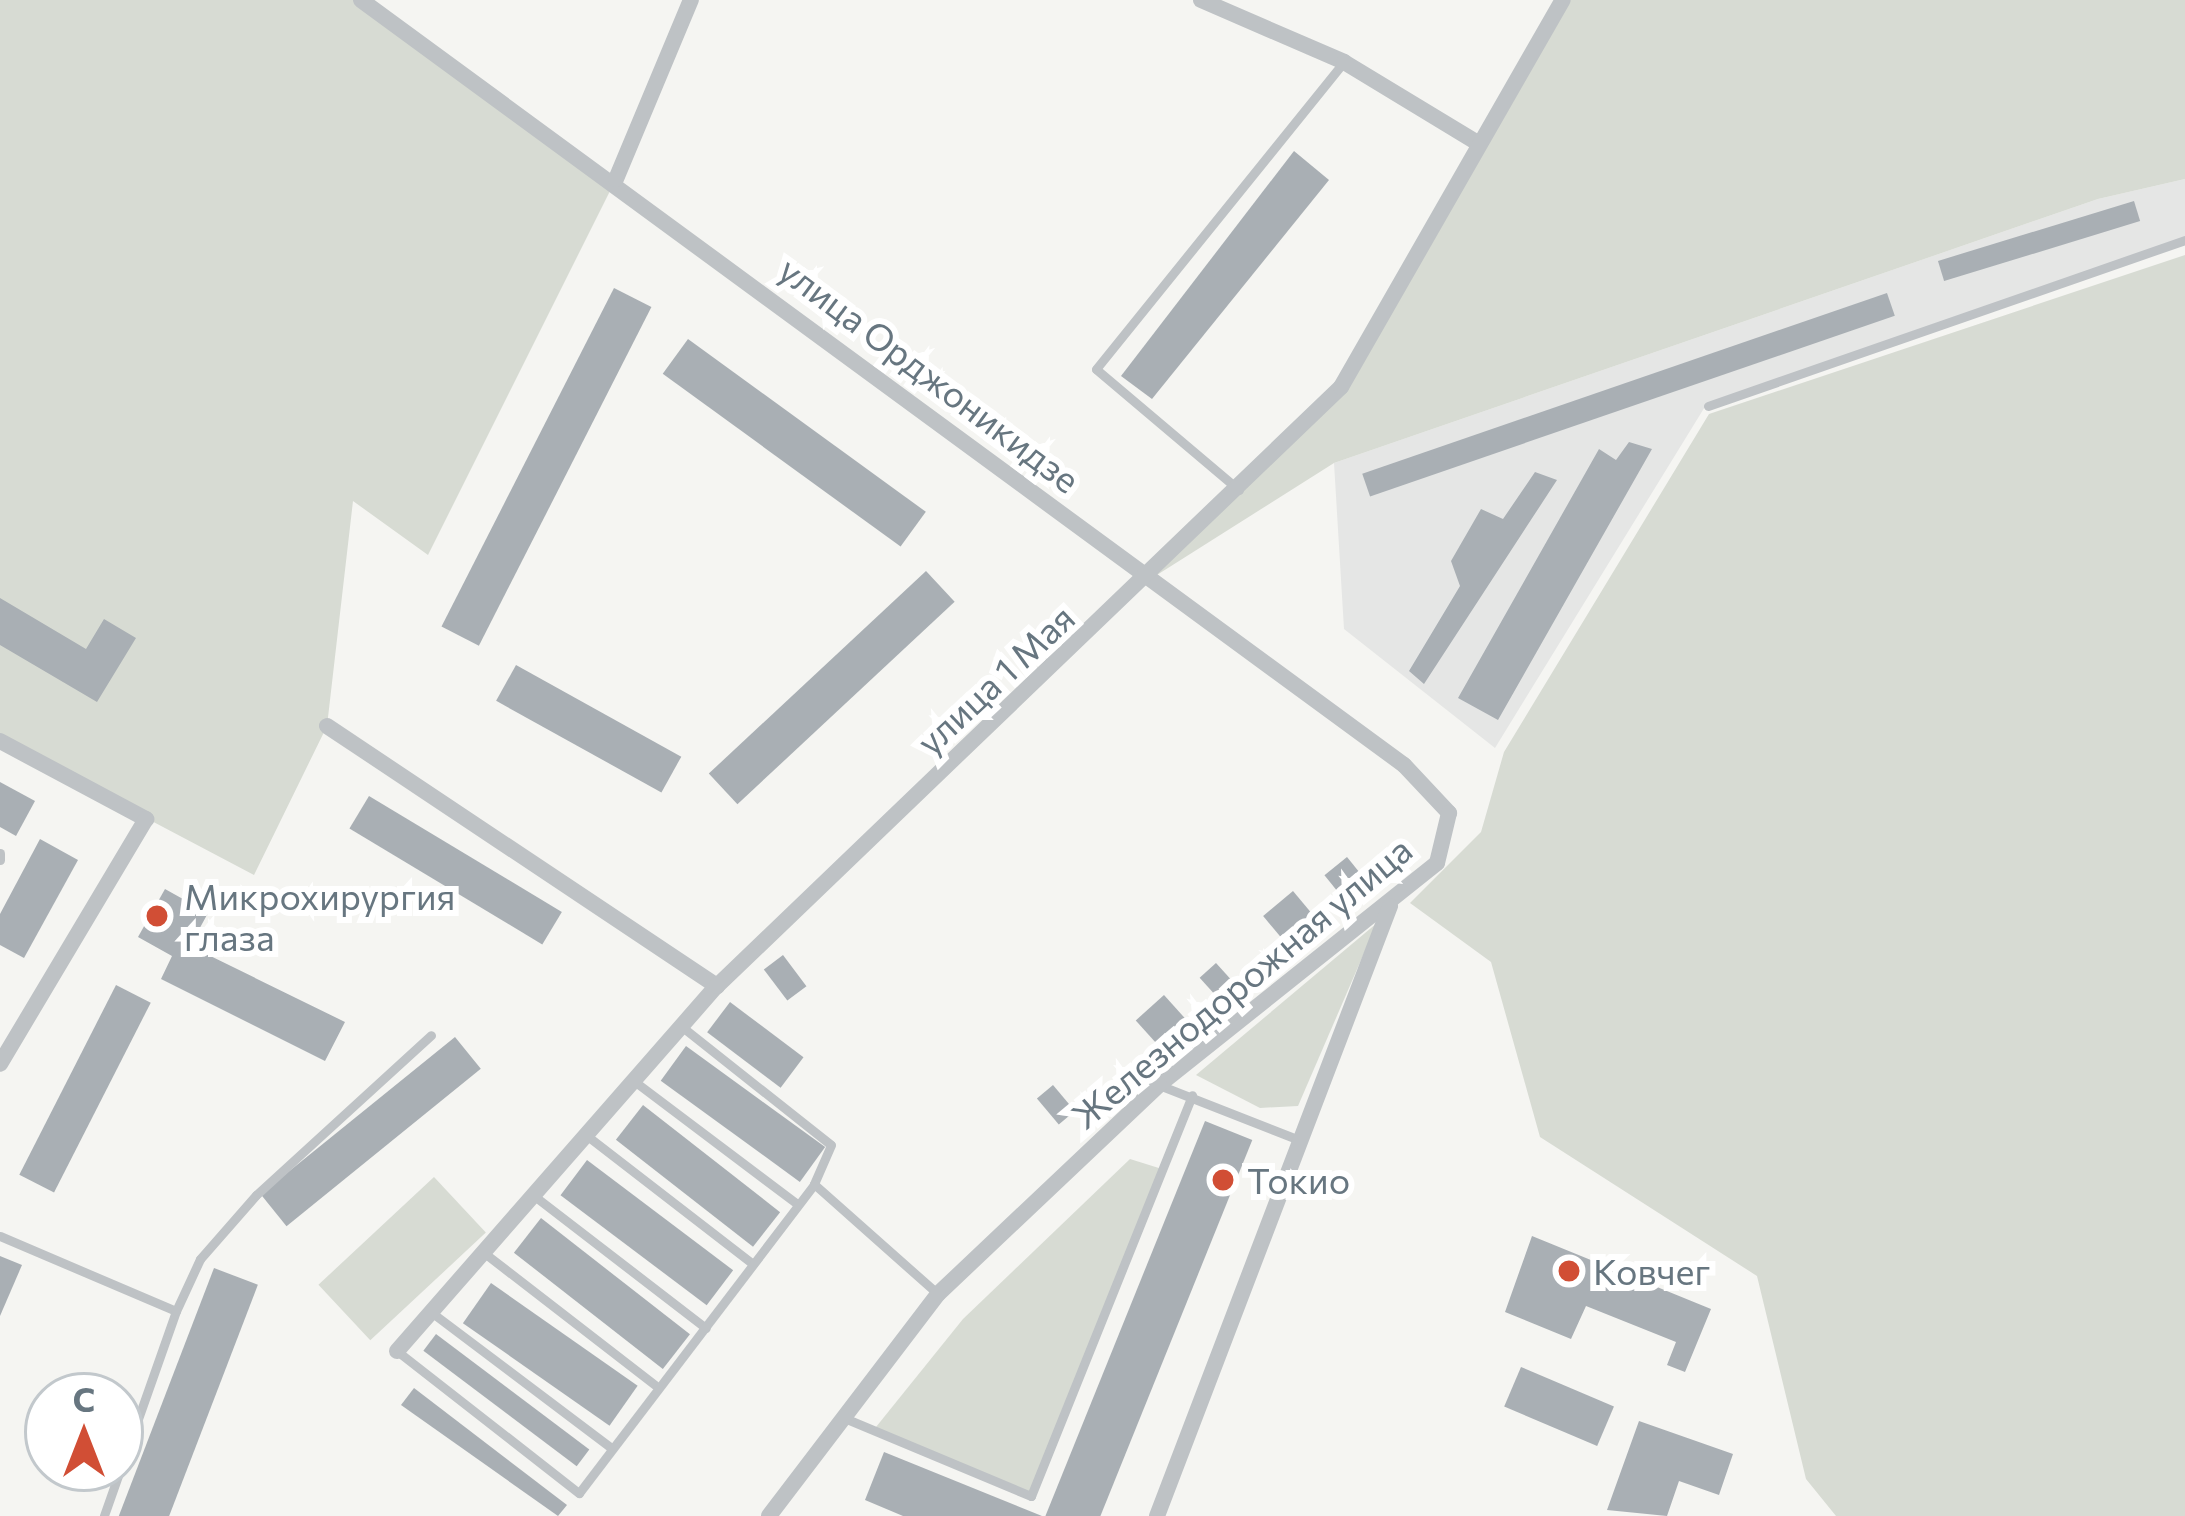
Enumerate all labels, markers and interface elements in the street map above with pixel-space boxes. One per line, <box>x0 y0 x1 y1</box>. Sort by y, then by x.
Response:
street label: улица Орджоникидзе <box>771 247 1089 501</box>
street label: улица 1 Мая <box>907 595 1083 763</box>
street label: Железнодорожная улица <box>1062 827 1420 1137</box>
place label: Микрохирургия глаза <box>184 873 456 958</box>
marker: Микрохирургия глаза <box>141 900 173 932</box>
place label: Токио <box>1247 1158 1350 1202</box>
marker: Токио <box>1210 1167 1236 1193</box>
place label: Ковчег <box>1593 1249 1710 1293</box>
marker: Ковчег <box>1556 1258 1582 1284</box>
north arrow <box>24 1372 144 1492</box>
text: С <box>73 1378 95 1419</box>

